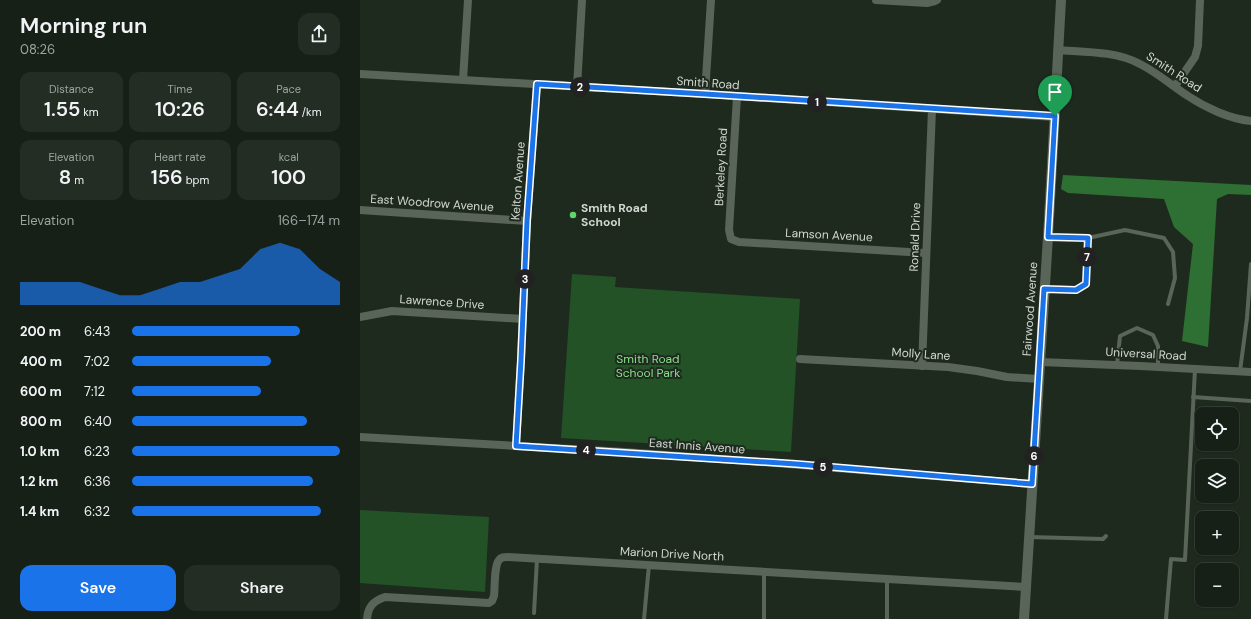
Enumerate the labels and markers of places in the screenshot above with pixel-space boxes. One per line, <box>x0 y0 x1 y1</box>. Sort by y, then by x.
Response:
pin <box>1038 75 1072 116</box>
pin: 2 <box>570 77 590 97</box>
pin: 1 <box>807 92 827 112</box>
place label: Smith Road School <box>581 200 648 230</box>
marker: Smith Road School <box>568 210 578 220</box>
pin: 7 <box>1077 247 1097 267</box>
pin: 3 <box>515 269 535 289</box>
pin: 4 <box>576 440 596 460</box>
pin: 6 <box>1024 446 1044 466</box>
pin: 5 <box>813 457 833 477</box>

